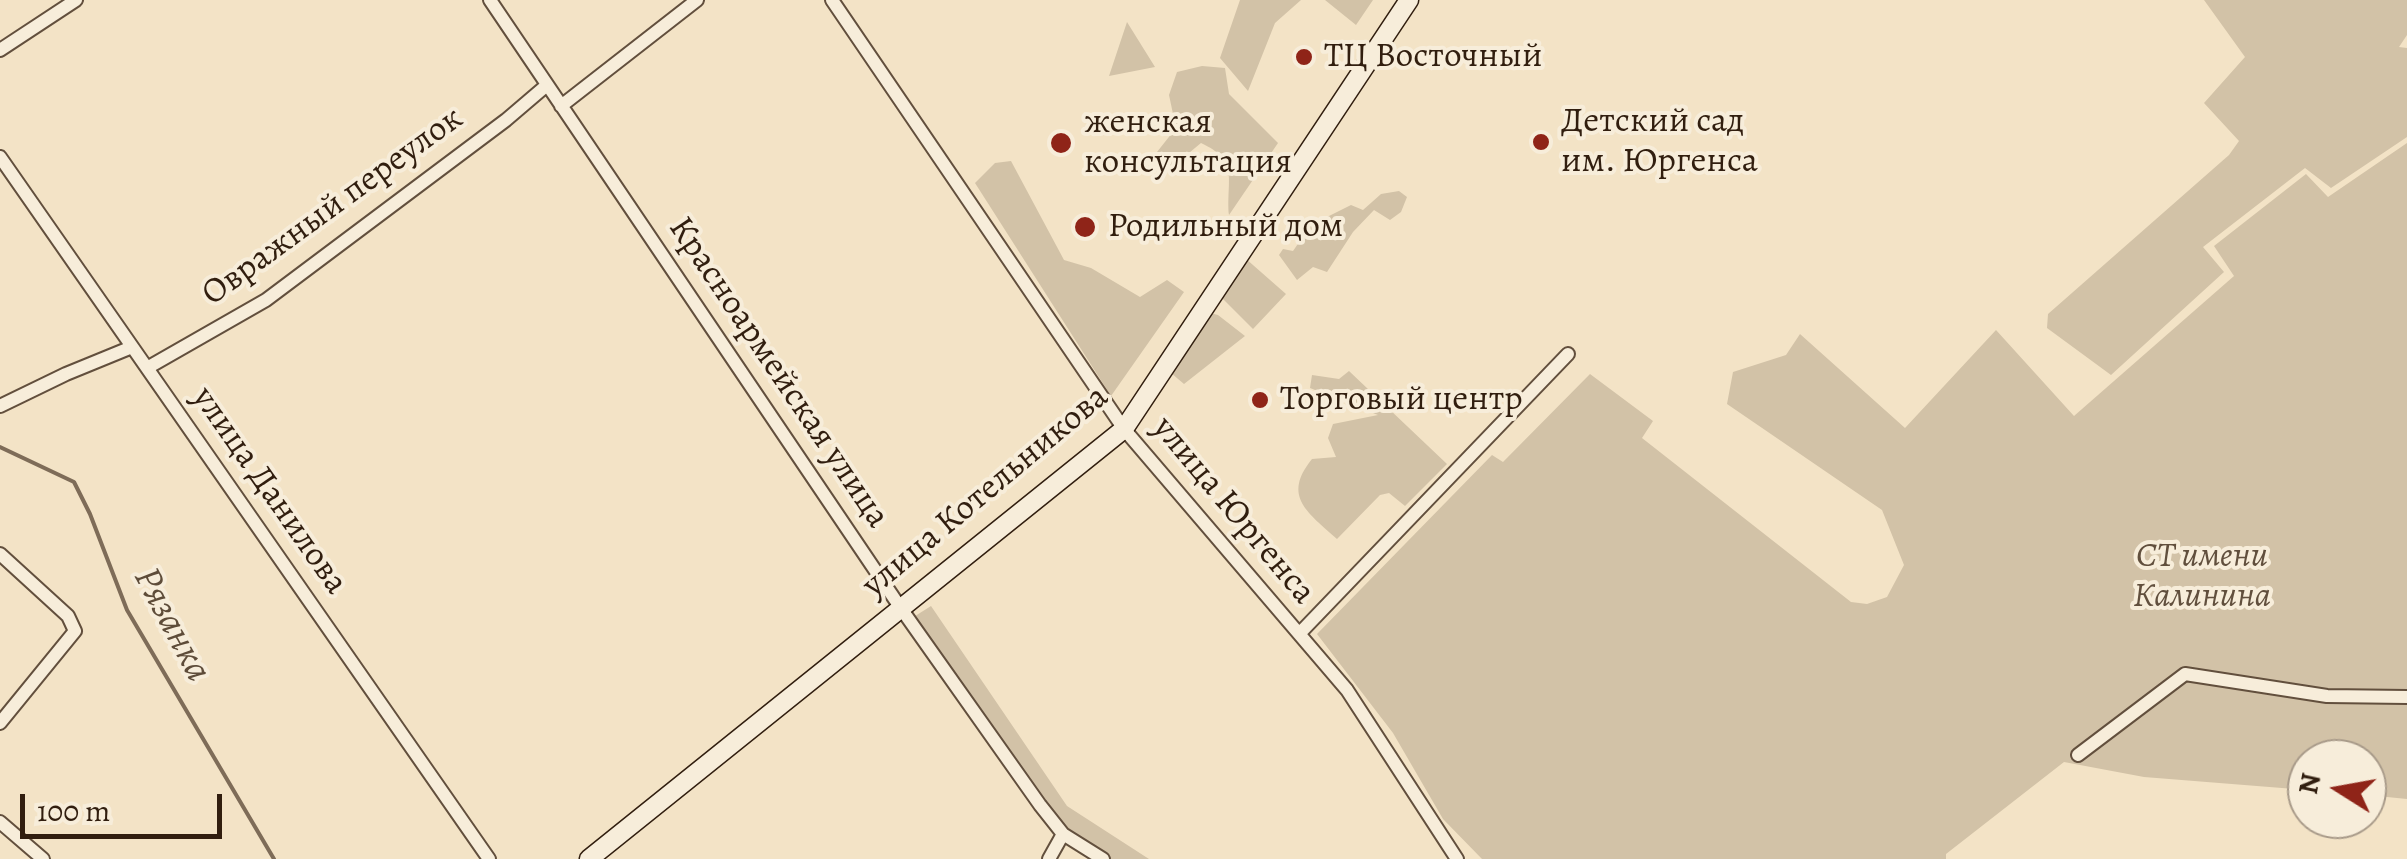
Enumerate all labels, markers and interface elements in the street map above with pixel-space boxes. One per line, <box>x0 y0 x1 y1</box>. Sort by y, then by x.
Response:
place label: ТЦ Восточный <box>1324 36 1543 78</box>
marker: ТЦ Восточный <box>1293 46 1315 68</box>
street label: Овражный переулок <box>194 98 472 316</box>
place label: Детский сад им. Юргенса <box>1561 101 1758 183</box>
place label: женская консультация <box>1084 102 1292 184</box>
marker: женская консультация <box>1048 130 1074 156</box>
marker: Детский сад им. Юргенса <box>1530 131 1552 153</box>
place label: Родильный дом <box>1108 206 1343 248</box>
street label: Красноармейская улица <box>658 210 898 536</box>
marker: Родильный дом <box>1072 214 1098 240</box>
street label: улица Котельникова <box>854 377 1118 607</box>
street label: улица Данилова <box>182 379 356 603</box>
place label: Торговый центр <box>1280 379 1523 421</box>
marker: Торговый центр <box>1249 389 1271 411</box>
street label: улица Юргенса <box>1142 409 1324 613</box>
park label: СТ имени Калинина <box>2133 536 2271 618</box>
water label: Рязанка <box>122 560 220 690</box>
north arrow <box>2287 739 2387 839</box>
text: N <box>2289 770 2330 797</box>
scale bar <box>25 774 228 836</box>
text: 100 m <box>37 791 110 831</box>

